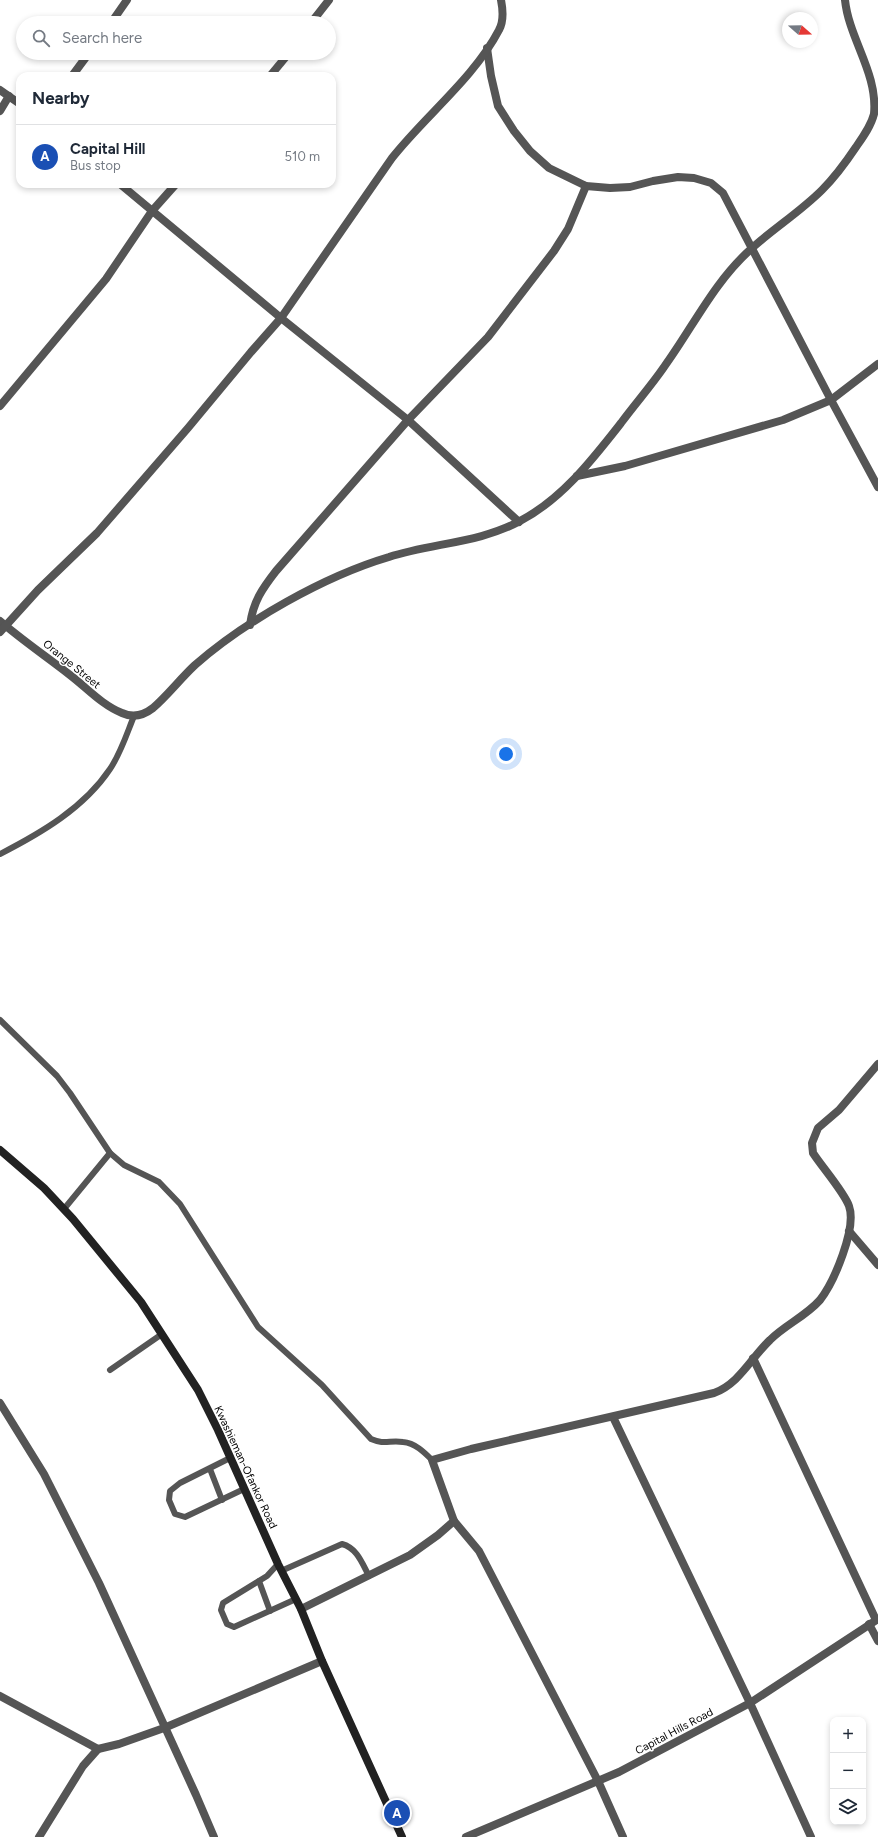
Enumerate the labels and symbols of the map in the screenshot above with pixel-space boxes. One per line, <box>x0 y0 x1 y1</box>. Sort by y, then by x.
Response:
north arrow <box>782 12 818 48</box>
street label: Orange Street <box>40 637 103 691</box>
your location <box>496 744 516 764</box>
street label: Kwashieman-Ofankor Road <box>211 1404 280 1531</box>
street label: Capital Hills Road <box>633 1705 715 1757</box>
pin: A <box>384 1798 410 1828</box>

